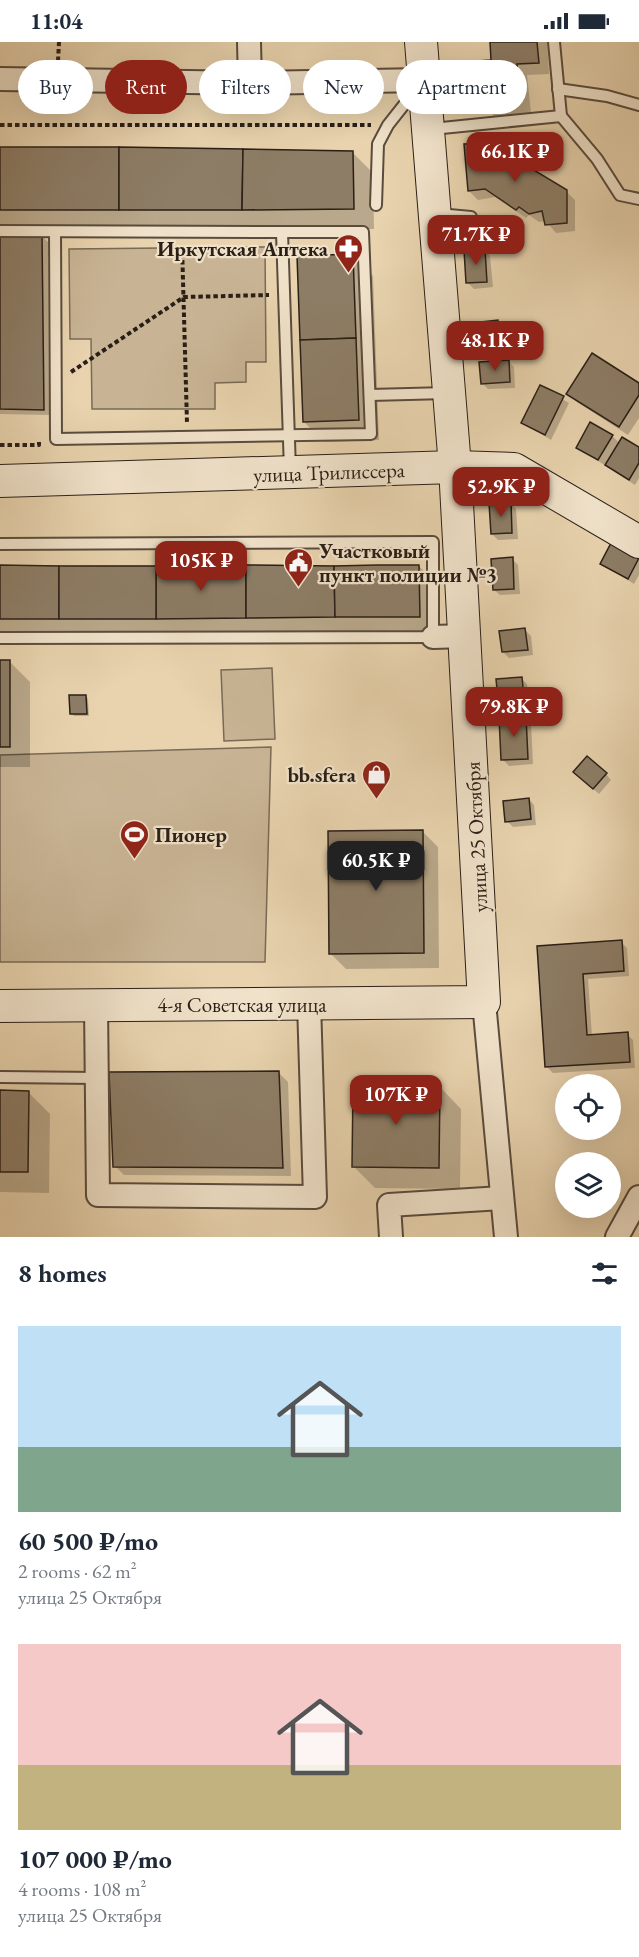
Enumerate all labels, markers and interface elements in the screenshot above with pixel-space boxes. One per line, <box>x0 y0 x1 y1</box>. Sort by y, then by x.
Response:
text: 11:04 <box>30 7 83 36</box>
chip: Buy <box>18 60 93 114</box>
chip: Rent <box>105 60 187 114</box>
chip: Filters <box>199 60 291 114</box>
chip: New <box>303 60 384 114</box>
chip: Apartment <box>396 60 527 114</box>
pin: 66.1K ₽ <box>460 132 570 183</box>
text: 66.1K ₽ <box>481 138 549 164</box>
pin: 71.7K ₽ <box>421 215 531 266</box>
text: 71.7K ₽ <box>442 221 510 247</box>
pharmacy icon: Иркутская Аптека <box>333 232 365 274</box>
place label: Иркутская Аптека <box>157 235 329 262</box>
pin: 48.1K ₽ <box>440 321 550 372</box>
text: 48.1K ₽ <box>461 327 529 353</box>
street label: улица Трилиссера <box>253 456 406 488</box>
pin: 52.9K ₽ <box>446 467 556 518</box>
text: 52.9K ₽ <box>467 473 535 499</box>
place label: Участковый пункт полиции №3 <box>318 537 497 588</box>
pin: 105K ₽ <box>152 541 250 592</box>
public building icon: Участковый пункт полиции №3 <box>282 546 314 588</box>
text: 105K ₽ <box>169 547 233 573</box>
pin: 79.8K ₽ <box>459 687 569 738</box>
text: 79.8K ₽ <box>480 693 548 719</box>
shop icon: bb.sfera <box>361 758 393 800</box>
place label: bb.sfera <box>288 761 357 788</box>
street label: улица 25 Октября <box>459 761 493 913</box>
sports icon: Пионер <box>118 818 150 860</box>
place label: Пионер <box>155 821 227 848</box>
pin: 60.5K ₽ <box>321 841 431 892</box>
text: 60.5K ₽ <box>342 847 410 873</box>
street label: 4-я Советская улица <box>157 991 327 1018</box>
map controls <box>555 1074 621 1218</box>
button: locate <box>555 1074 621 1140</box>
pin: 107K ₽ <box>347 1075 445 1126</box>
text: 107K ₽ <box>364 1081 428 1107</box>
button: layers <box>555 1152 621 1218</box>
text: 8 homes <box>18 1256 107 1290</box>
icon: filters <box>588 1257 621 1290</box>
icon: home <box>266 1365 374 1473</box>
text: 60 500 ₽/mo <box>18 1524 158 1558</box>
text: 2 rooms · 62 m² <box>18 1558 137 1584</box>
text: улица 25 Октября <box>18 1584 162 1610</box>
icon: home <box>266 1683 374 1791</box>
text: 107 000 ₽/mo <box>18 1842 172 1876</box>
text: 4 rooms · 108 m² <box>18 1876 146 1902</box>
text: улица 25 Октября <box>18 1902 162 1928</box>

